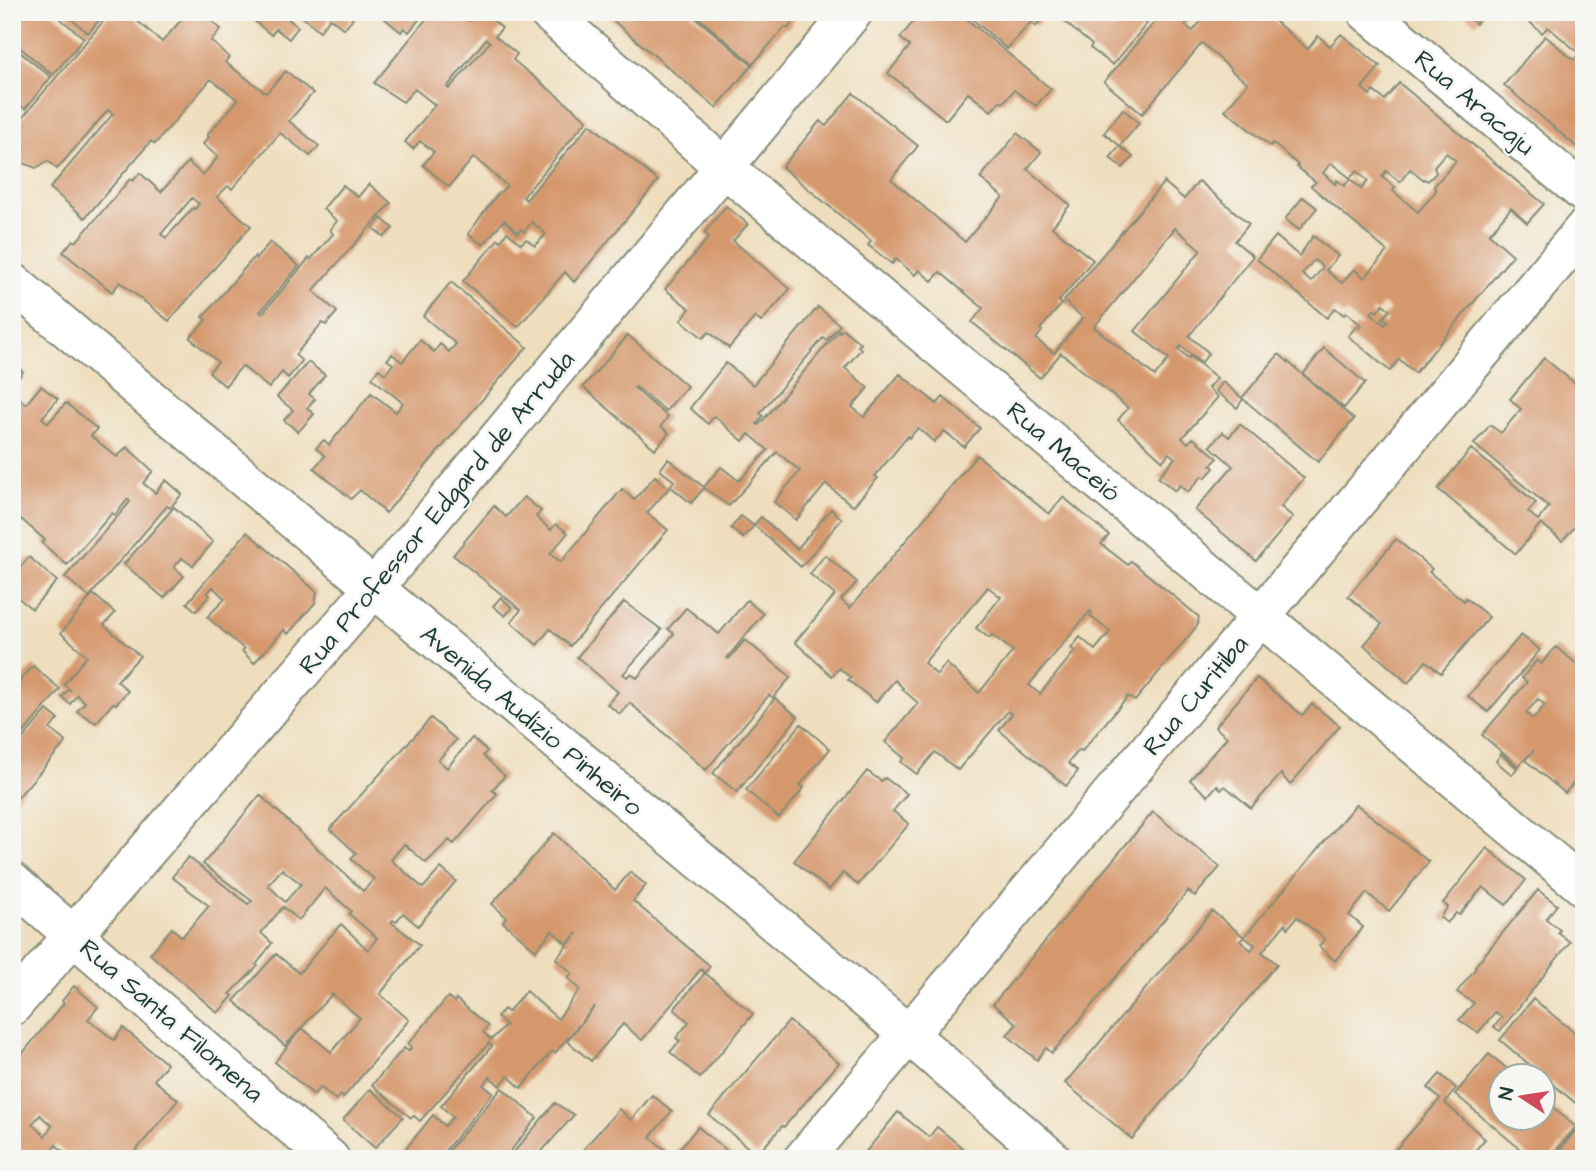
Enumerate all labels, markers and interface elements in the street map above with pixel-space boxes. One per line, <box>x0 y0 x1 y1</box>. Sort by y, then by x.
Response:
street label: Rua Aracaju <box>1406 42 1542 164</box>
street label: Rua Professor Edgard de Arruda <box>290 343 585 683</box>
street label: Rua Maceió <box>998 393 1129 511</box>
street label: Avenida Audízio Pinheiro <box>412 617 651 825</box>
street label: Rua Curitiba <box>1135 628 1257 764</box>
street label: Rua Santa Filomena <box>71 931 271 1111</box>
north arrow <box>1488 1062 1558 1132</box>
text: N <box>1492 1085 1521 1102</box>

